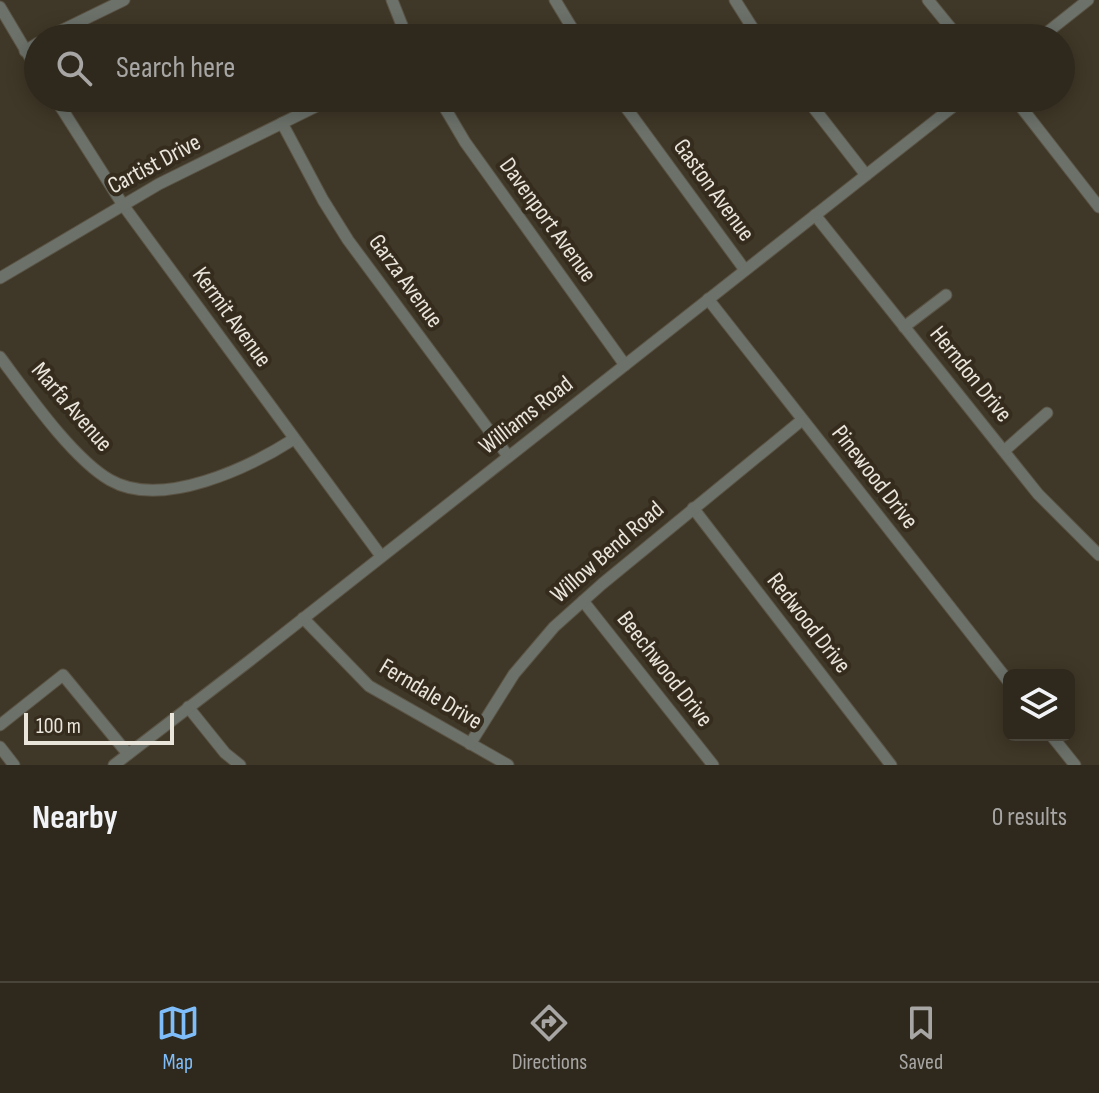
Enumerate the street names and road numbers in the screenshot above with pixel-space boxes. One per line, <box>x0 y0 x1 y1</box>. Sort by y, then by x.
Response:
street label: Cartist Drive <box>103 127 205 201</box>
street label: Gaston Avenue <box>667 133 761 247</box>
street label: Davenport Avenue <box>493 152 603 288</box>
street label: Garza Avenue <box>362 229 450 333</box>
street label: Kermit Avenue <box>186 261 278 373</box>
street label: Herndon Drive <box>924 320 1018 428</box>
street label: Marfa Avenue <box>25 356 119 458</box>
street label: Williams Road <box>473 369 579 461</box>
street label: Pinewood Drive <box>826 419 924 535</box>
street label: Willow Bend Road <box>544 495 670 609</box>
street label: Redwood Drive <box>761 567 857 679</box>
street label: Beechwood Drive <box>611 605 719 733</box>
street label: Ferndale Drive <box>374 652 488 736</box>

